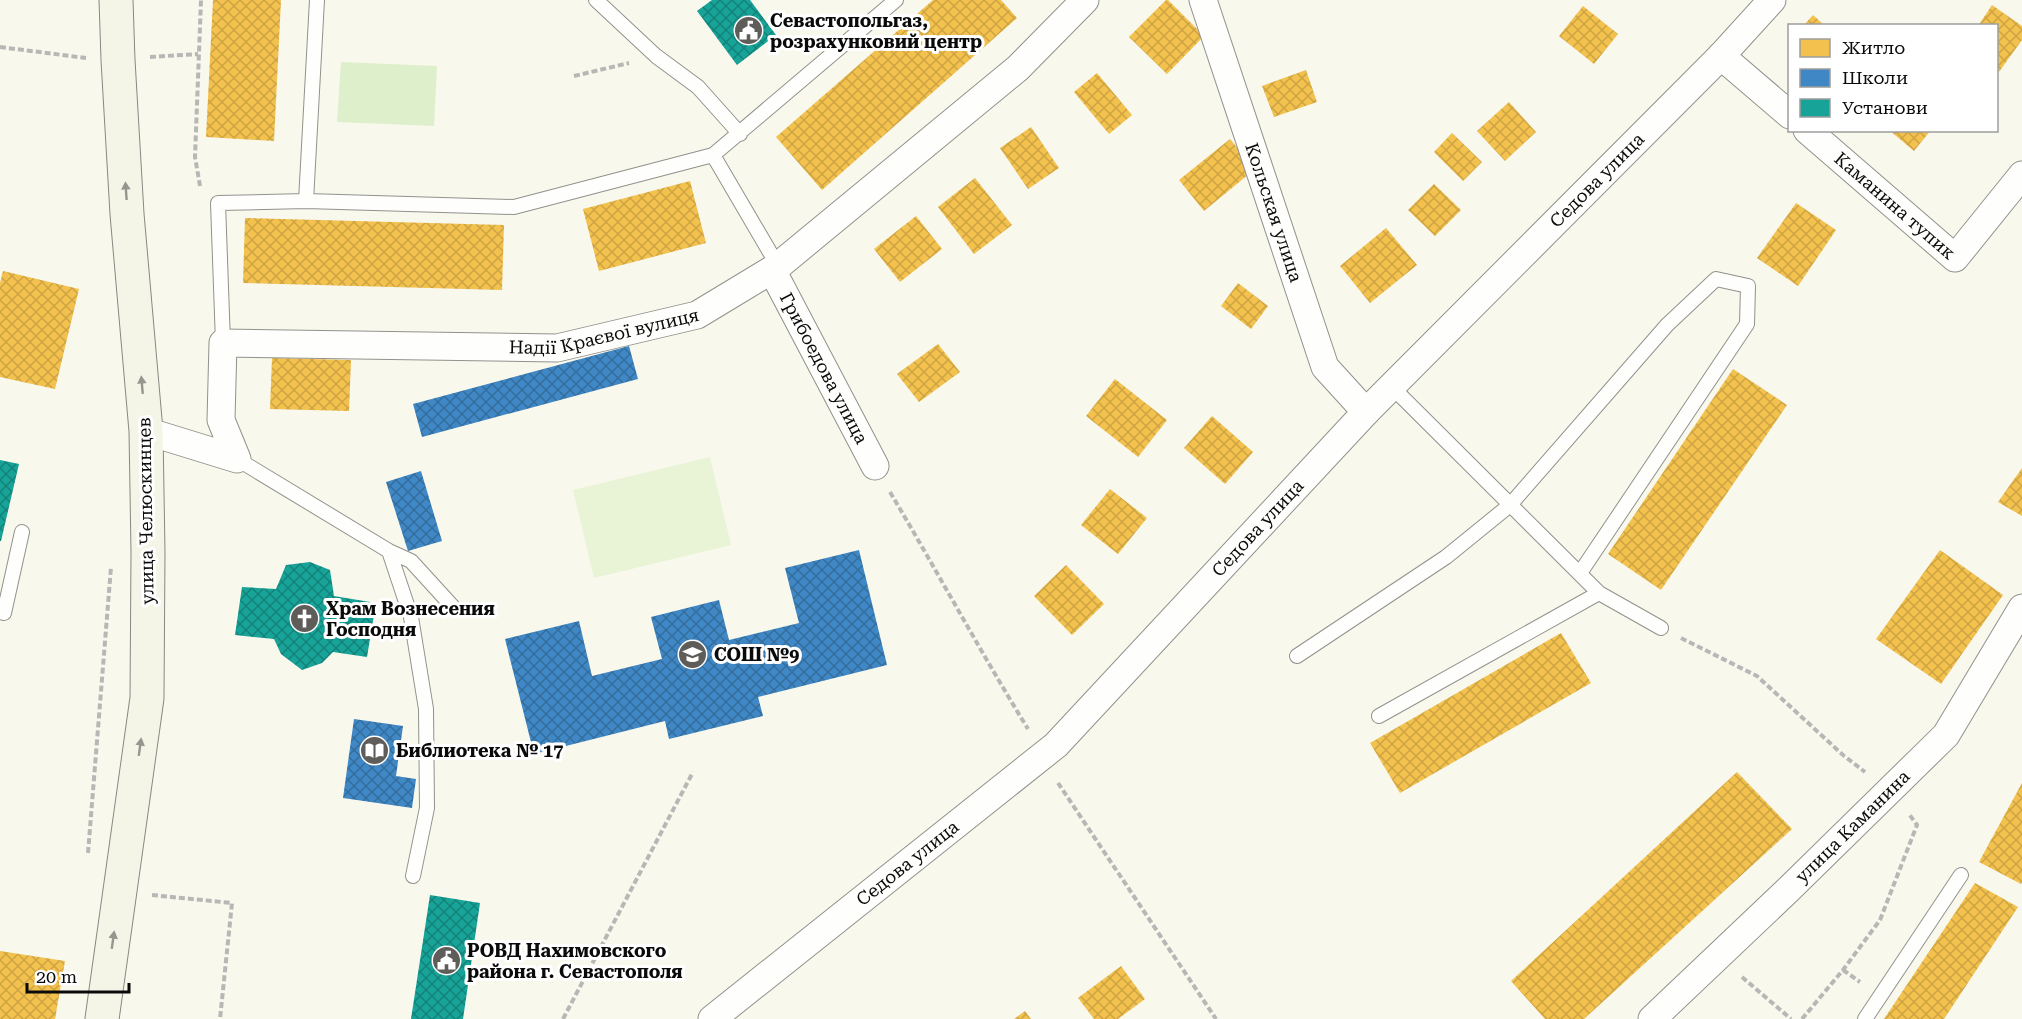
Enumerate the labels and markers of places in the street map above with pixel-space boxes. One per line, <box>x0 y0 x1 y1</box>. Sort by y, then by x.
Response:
place label: Севастопольгаз, розрахунковий центр <box>770 10 982 52</box>
public building icon: Севастопольгаз, розрахунковий центр <box>733 15 765 47</box>
place label: Храм Вознесения Господня <box>326 598 495 640</box>
church icon: Храм Вознесения Господня <box>289 603 321 635</box>
school or university icon: СОШ №9 <box>677 639 709 671</box>
place label: СОШ №9 <box>714 644 799 665</box>
library icon: Библиотека № 17 <box>359 735 391 767</box>
place label: Библиотека № 17 <box>396 740 563 761</box>
place label: РОВД Нахимовского района г. Севастополя <box>467 940 683 982</box>
public building icon: РОВД Нахимовского района г. Севастополя <box>430 945 462 977</box>

